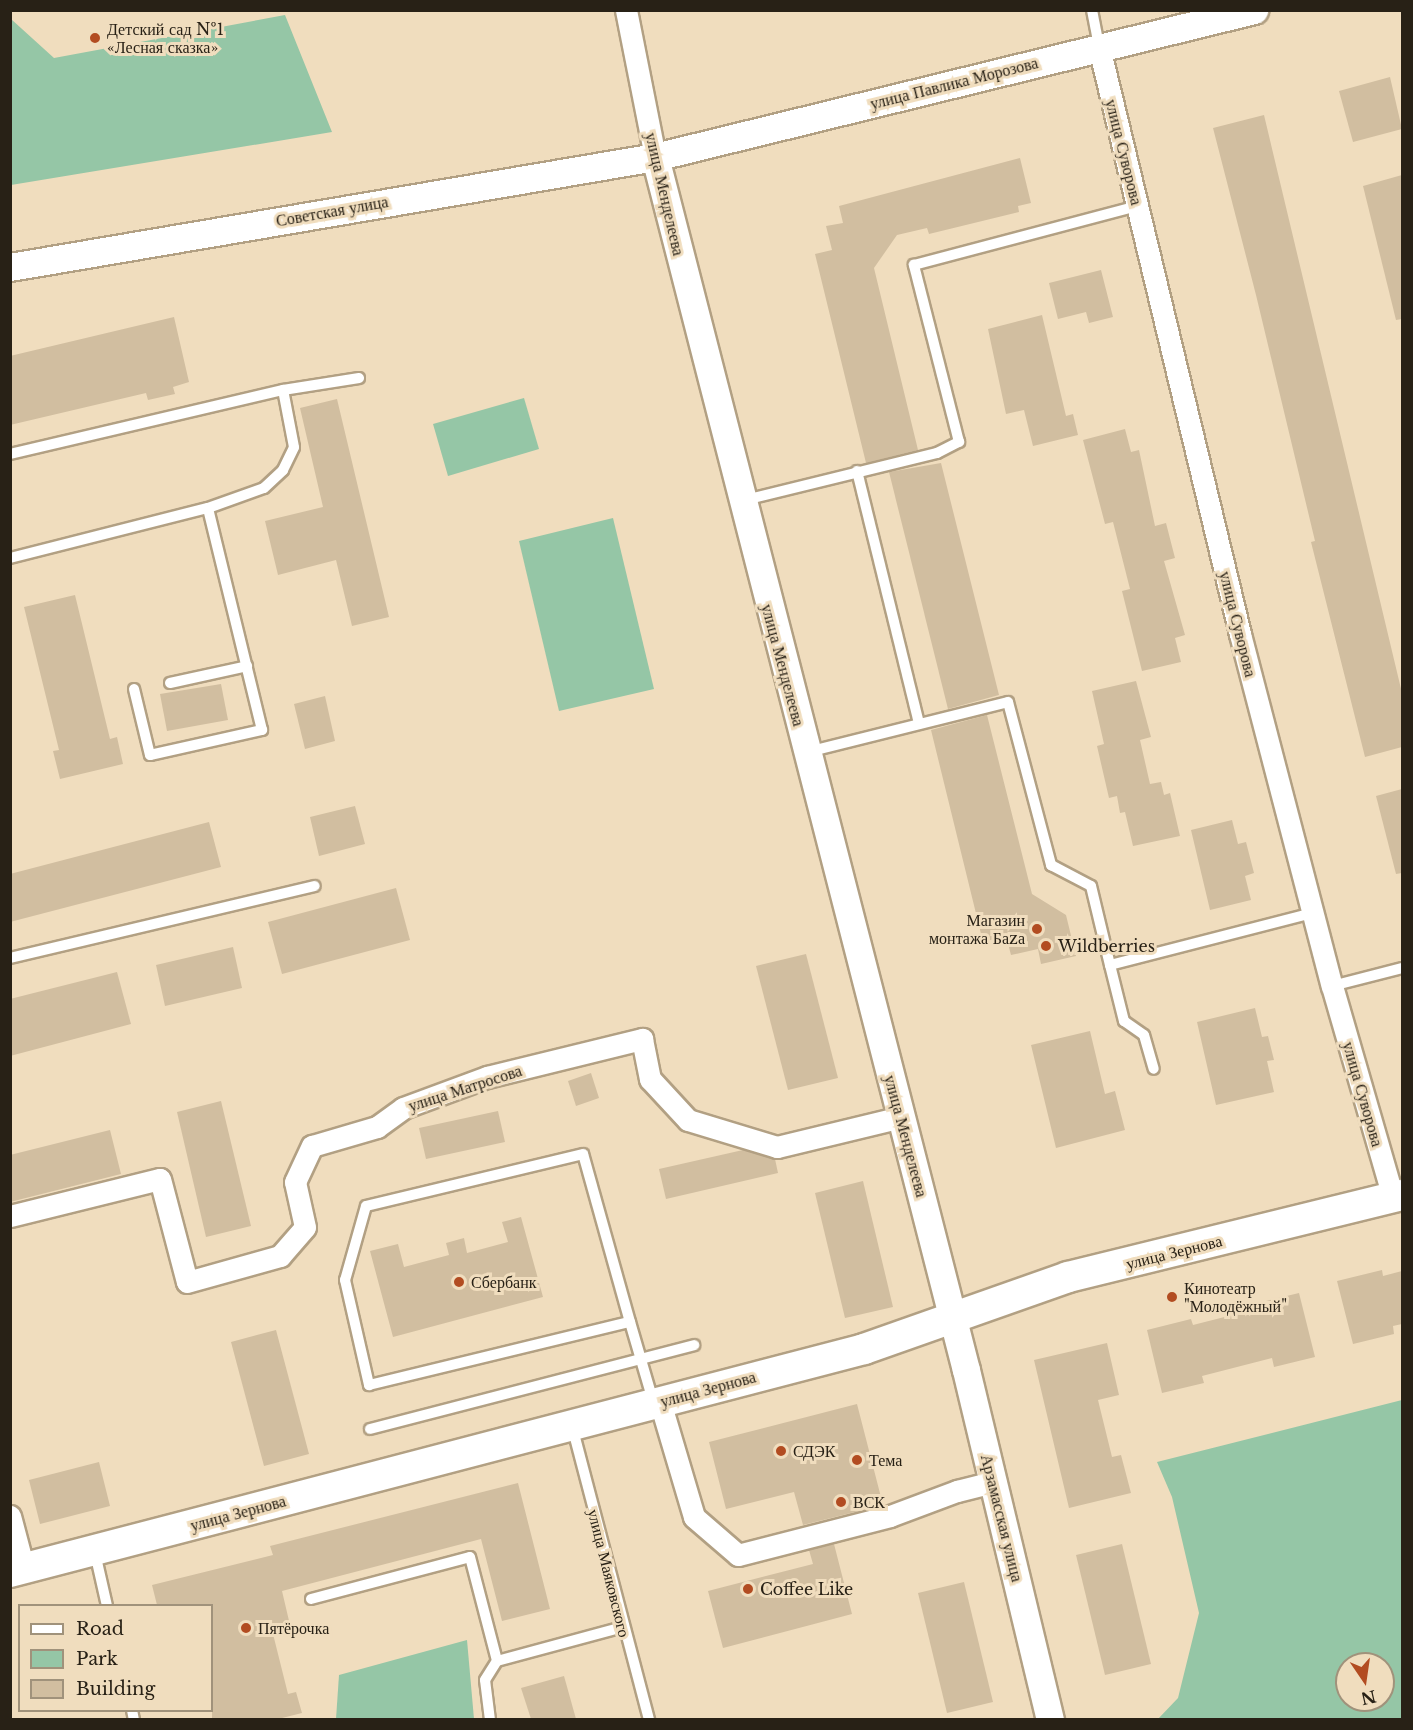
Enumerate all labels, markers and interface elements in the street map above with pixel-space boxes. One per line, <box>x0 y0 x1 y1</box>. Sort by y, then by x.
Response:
place label: Детский сад №1 «Лесная сказка» <box>107 19 224 57</box>
marker: Детский сад №1 «Лесная сказка» <box>88 31 102 45</box>
street label: улица Павлика Морозова <box>868 53 1040 113</box>
street label: улица Суворова <box>1102 97 1146 207</box>
street label: улица Менделеева <box>642 131 688 257</box>
street label: Советская улица <box>274 192 390 230</box>
street label: улица Суворова <box>1216 569 1260 679</box>
street label: улица Менделеева <box>757 602 809 728</box>
place label: Магазин монтажа Баzа <box>929 910 1025 948</box>
marker: Магазин монтажа Баzа <box>1030 922 1044 936</box>
place label: Wildberries <box>1058 936 1155 956</box>
marker: Wildberries <box>1039 939 1053 953</box>
street label: улица Суворова <box>1339 1039 1387 1149</box>
street label: улица Матросова <box>406 1061 524 1115</box>
street label: улица Менделеева <box>880 1073 932 1199</box>
street label: улица Зернова <box>1124 1231 1224 1273</box>
place label: Сбербанк <box>471 1272 536 1292</box>
marker: Сбербанк <box>452 1275 466 1289</box>
place label: Кинотеатр "Молодёжный" <box>1184 1278 1287 1316</box>
marker: Кинотеатр "Молодёжный" <box>1165 1290 1179 1304</box>
street label: улица Зернова <box>658 1367 758 1411</box>
place label: СДЭК <box>793 1441 835 1461</box>
marker: СДЭК <box>774 1444 788 1458</box>
place label: Тема <box>869 1450 902 1470</box>
street label: Арзамасская улица <box>977 1452 1027 1584</box>
marker: Тема <box>850 1453 864 1467</box>
street label: улица Зернова <box>188 1491 288 1535</box>
place label: ВСК <box>853 1492 885 1512</box>
marker: ВСК <box>834 1495 848 1509</box>
street label: улица Маяковского <box>584 1507 634 1639</box>
place label: Coffee Like <box>760 1579 853 1599</box>
marker: Coffee Like <box>741 1582 755 1596</box>
legend <box>18 1604 213 1712</box>
text: Road <box>76 1618 124 1640</box>
place label: Пятёрочка <box>258 1618 329 1638</box>
marker: Пятёрочка <box>239 1621 253 1635</box>
text: Park <box>76 1648 118 1670</box>
north arrow <box>1335 1652 1395 1712</box>
text: Building <box>76 1678 155 1700</box>
text: N <box>1359 1686 1378 1709</box>

